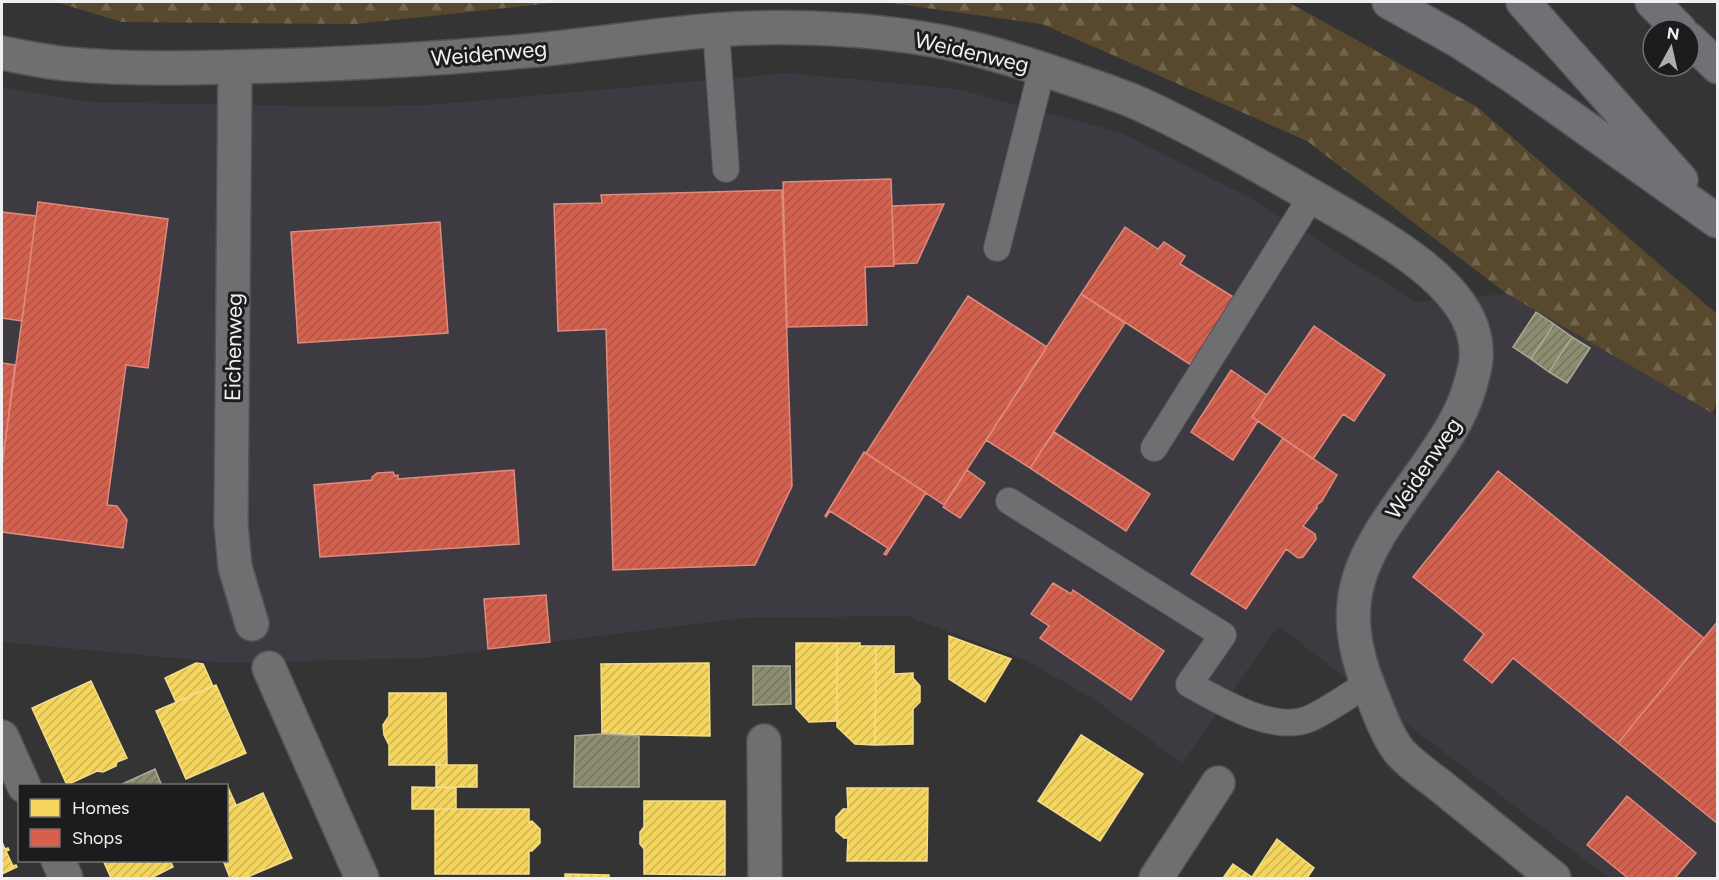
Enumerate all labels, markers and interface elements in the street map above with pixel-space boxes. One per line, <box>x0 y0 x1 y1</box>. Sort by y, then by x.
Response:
north arrow <box>1641 18 1701 78</box>
text: N <box>1666 23 1680 44</box>
street label: Weidenweg <box>912 26 1032 79</box>
street label: Weidenweg <box>430 35 548 72</box>
street label: Eichenweg <box>219 293 248 401</box>
street label: Weidenweg <box>1380 413 1467 524</box>
legend <box>18 784 228 862</box>
text: Homes <box>72 797 130 819</box>
text: Shops <box>72 827 123 849</box>

